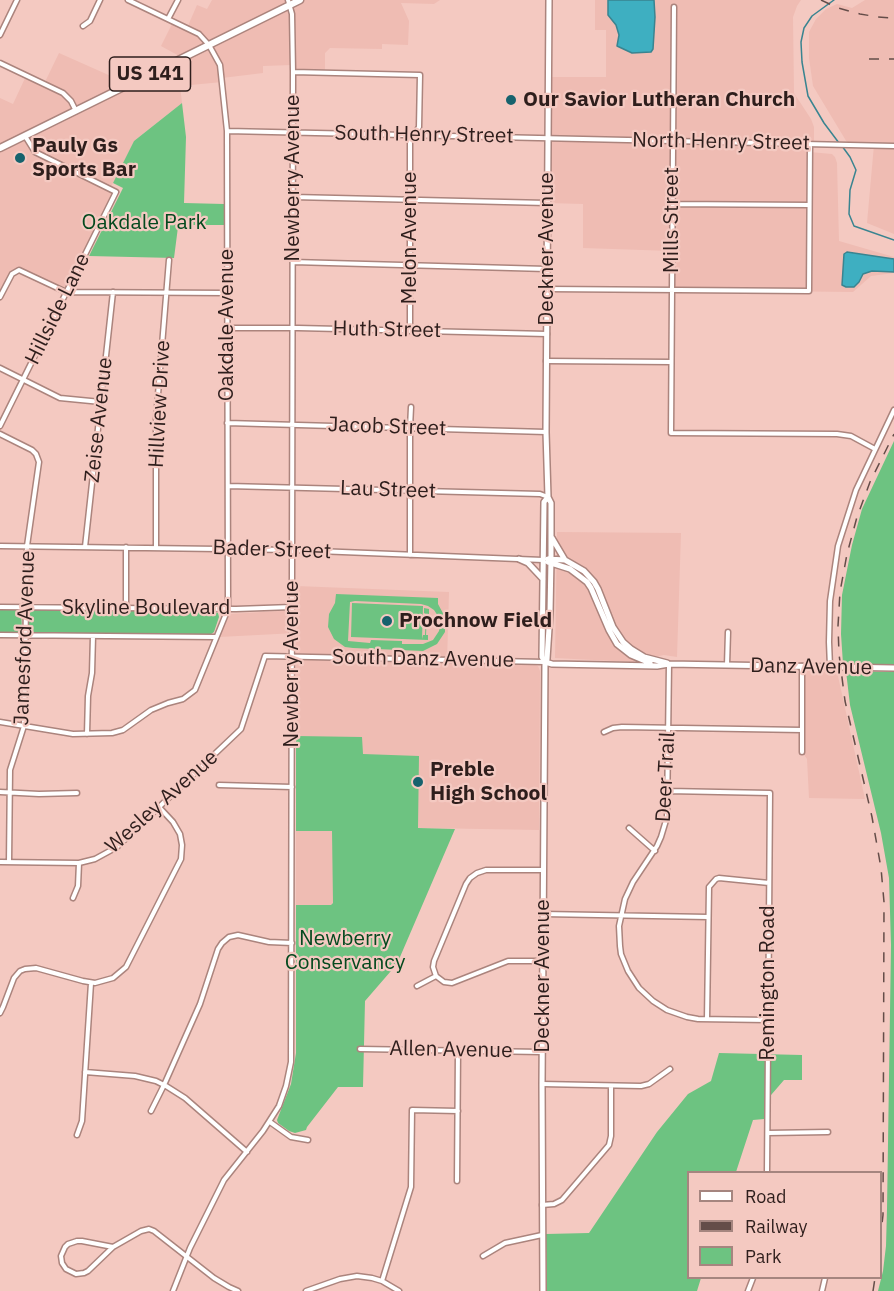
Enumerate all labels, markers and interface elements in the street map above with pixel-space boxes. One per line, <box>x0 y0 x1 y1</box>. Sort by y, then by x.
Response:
road number: US 141 <box>110 57 190 91</box>
place label: Our Savior Lutheran Church <box>523 87 795 113</box>
marker: Our Savior Lutheran Church <box>504 93 518 107</box>
street label: Newberry Avenue <box>280 94 306 262</box>
street label: South Henry Street <box>334 121 514 149</box>
street label: North Henry Street <box>632 128 810 156</box>
place label: Pauly Gs Sports Bar <box>32 133 136 183</box>
marker: Pauly Gs Sports Bar <box>13 151 27 165</box>
street label: Mills Street <box>659 167 685 273</box>
street label: Melon Avenue <box>397 171 423 305</box>
street label: Deckner Avenue <box>534 172 560 326</box>
park label: Oakdale Park <box>82 210 206 236</box>
street label: Hillside Lane <box>20 249 96 369</box>
street label: Oakdale Avenue <box>214 249 240 401</box>
street label: Huth Street <box>332 316 442 344</box>
street label: Hillview Drive <box>144 339 176 469</box>
street label: Zeise Avenue <box>80 356 118 484</box>
street label: Jacob Street <box>327 412 447 442</box>
street label: Lau Street <box>339 476 437 504</box>
street label: Bader Street <box>212 535 332 565</box>
street label: Jamesford Avenue <box>9 550 41 726</box>
street label: Newberry Avenue <box>279 580 305 748</box>
street label: Skyline Boulevard <box>62 595 230 621</box>
place label: Prochnow Field <box>399 608 552 634</box>
marker: Prochnow Field <box>380 614 394 628</box>
street label: South Danz Avenue <box>332 645 514 673</box>
street label: Danz Avenue <box>750 653 872 681</box>
street label: Deer Trail <box>651 731 681 823</box>
street label: Wesley Avenue <box>100 745 224 859</box>
place label: Preble High School <box>430 757 547 807</box>
marker: Preble High School <box>411 775 425 789</box>
street label: Deckner Avenue <box>530 899 556 1053</box>
street label: Remington Road <box>755 905 781 1061</box>
park label: Newberry Conservancy <box>285 926 405 976</box>
street label: Allen Avenue <box>389 1036 513 1064</box>
legend <box>687 1171 882 1279</box>
text: Road <box>745 1185 786 1208</box>
text: Railway <box>745 1215 807 1238</box>
text: Park <box>745 1245 781 1268</box>

